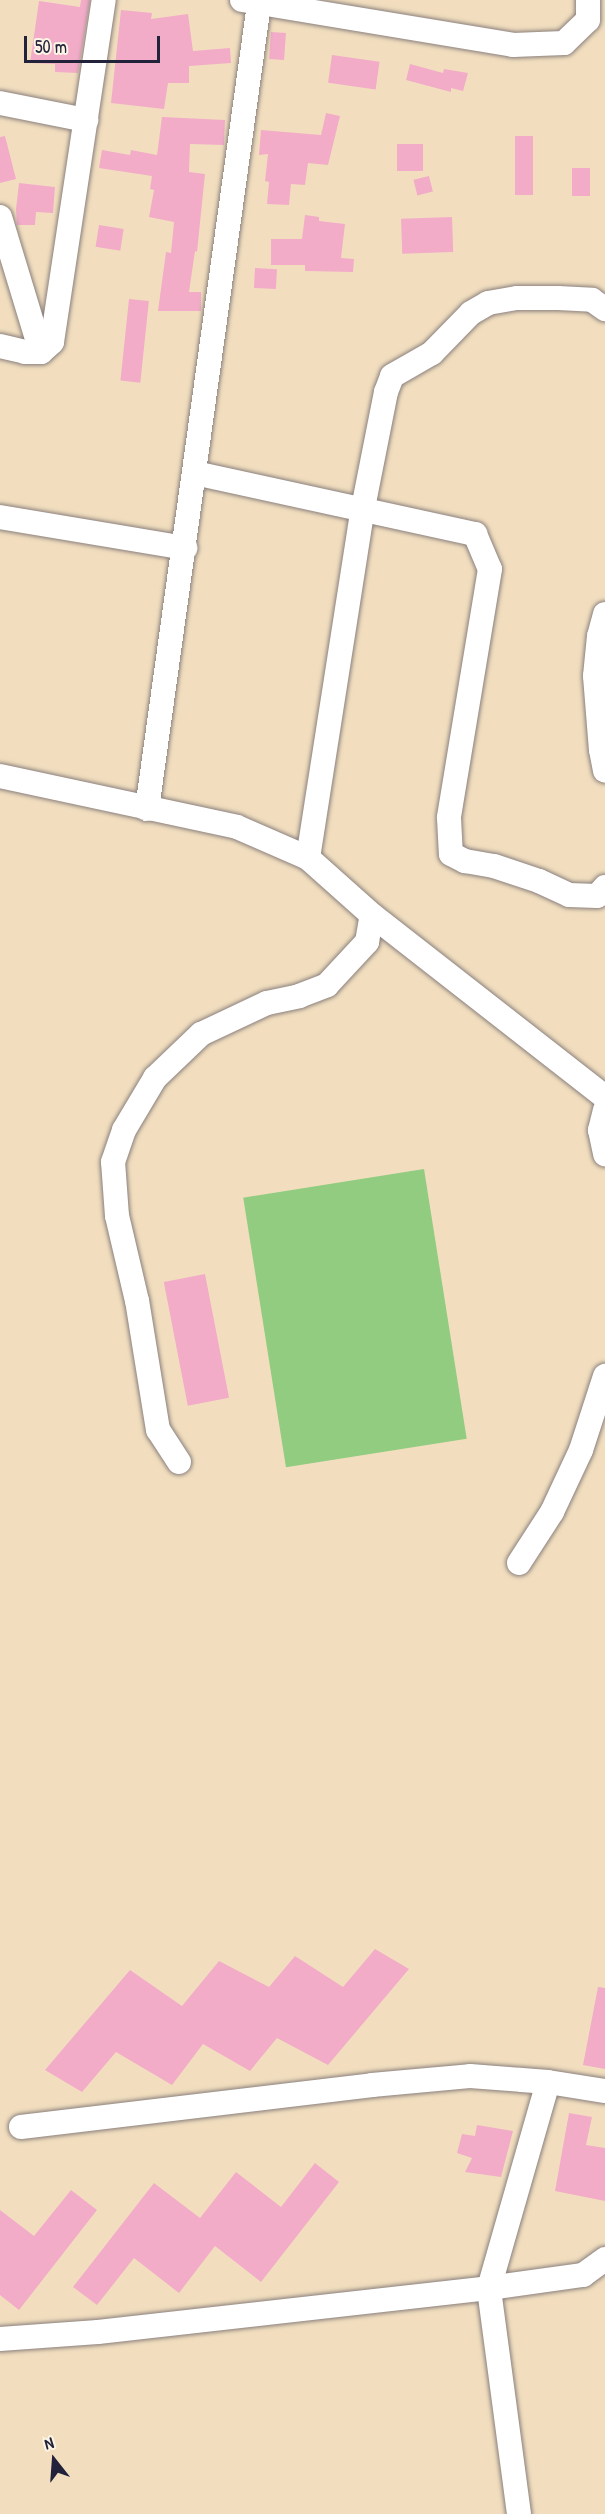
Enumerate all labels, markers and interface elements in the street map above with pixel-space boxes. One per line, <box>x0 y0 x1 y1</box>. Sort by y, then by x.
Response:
scale bar <box>27 24 164 62</box>
text: 50 m <box>35 34 67 59</box>
north arrow <box>24 2430 84 2490</box>
text: N <box>41 2431 56 2455</box>

